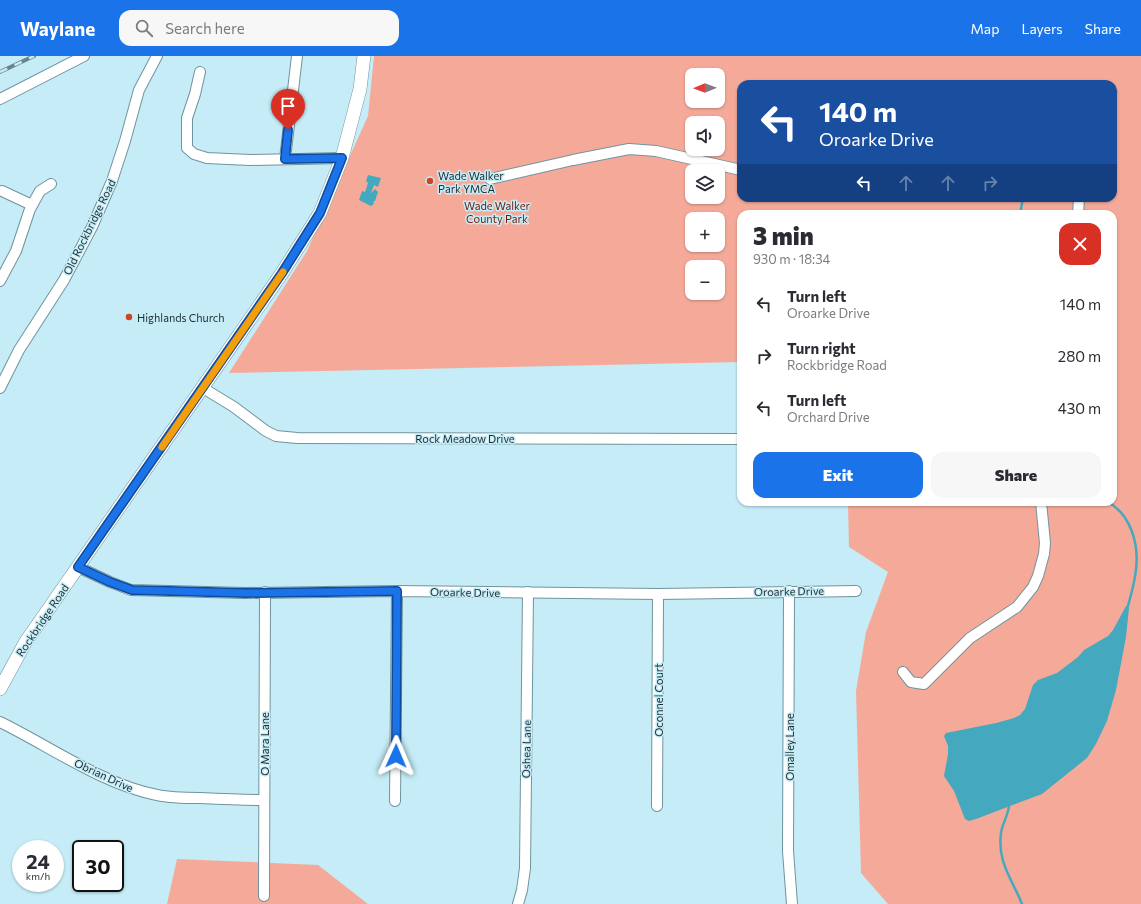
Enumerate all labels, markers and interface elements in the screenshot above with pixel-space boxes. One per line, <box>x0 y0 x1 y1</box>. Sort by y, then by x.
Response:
search box <box>119 10 399 46</box>
text: Waylane <box>20 17 95 40</box>
icon: search <box>133 17 155 39</box>
text: Search here <box>165 19 245 37</box>
text: Map <box>971 20 999 37</box>
text: Layers <box>1021 20 1063 37</box>
text: Share <box>1085 20 1121 37</box>
north arrow <box>685 68 725 108</box>
map controls <box>685 68 725 300</box>
pin <box>271 89 305 130</box>
text: 140 m <box>819 94 897 128</box>
icon: arrive <box>277 95 299 117</box>
icon: left <box>753 96 805 148</box>
button: sound <box>685 116 725 156</box>
text: Oroarke Drive <box>819 128 934 150</box>
button: layers <box>685 164 725 204</box>
place label: Wade Walker Park YMCA <box>438 169 504 195</box>
icon: left <box>853 172 875 194</box>
icon: ahead <box>895 172 917 194</box>
icon: ahead <box>937 172 959 194</box>
icon: right <box>979 172 1001 194</box>
marker: Wade Walker Park YMCA <box>425 176 435 186</box>
street label: Old Rockbridge Road <box>60 177 118 277</box>
park label: Wade Walker County Park <box>464 199 530 225</box>
button: + <box>685 212 725 252</box>
text: 3 min <box>753 221 814 250</box>
button: close <box>1059 223 1101 265</box>
text: 930 m · 18:34 <box>753 251 830 267</box>
button: − <box>685 260 725 300</box>
text: Turn left <box>787 287 846 305</box>
icon: left <box>753 293 775 315</box>
text: 140 m <box>1060 295 1101 313</box>
text: Oroarke Drive <box>787 305 870 321</box>
place label: Highlands Church <box>137 311 225 324</box>
marker: Highlands Church <box>124 312 134 322</box>
text: Turn right <box>787 339 856 357</box>
icon: right <box>753 345 775 367</box>
text: 280 m <box>1058 347 1101 365</box>
text: Rockbridge Road <box>787 357 887 373</box>
text: Turn left <box>787 391 846 409</box>
icon: left <box>753 397 775 419</box>
text: 430 m <box>1058 399 1101 417</box>
text: Orchard Drive <box>787 409 870 425</box>
street label: Rock Meadow Drive <box>415 432 515 445</box>
button: Exit <box>753 452 923 498</box>
button: Share <box>931 452 1101 498</box>
street label: Rockbridge Road <box>13 581 71 659</box>
street label: Oroarke Drive <box>754 584 824 598</box>
street label: Oroarke Drive <box>430 585 500 599</box>
street label: Oconnel Court <box>652 663 665 737</box>
street label: O Mara Lane <box>258 712 271 776</box>
street label: Omalley Lane <box>783 713 796 781</box>
street label: Oshea Lane <box>519 720 533 778</box>
position arrow <box>375 735 417 777</box>
street label: Obrian Drive <box>72 756 136 794</box>
speed limit sign: 30 <box>72 840 124 892</box>
text: 24 <box>26 849 50 873</box>
text: km/h <box>26 870 50 882</box>

